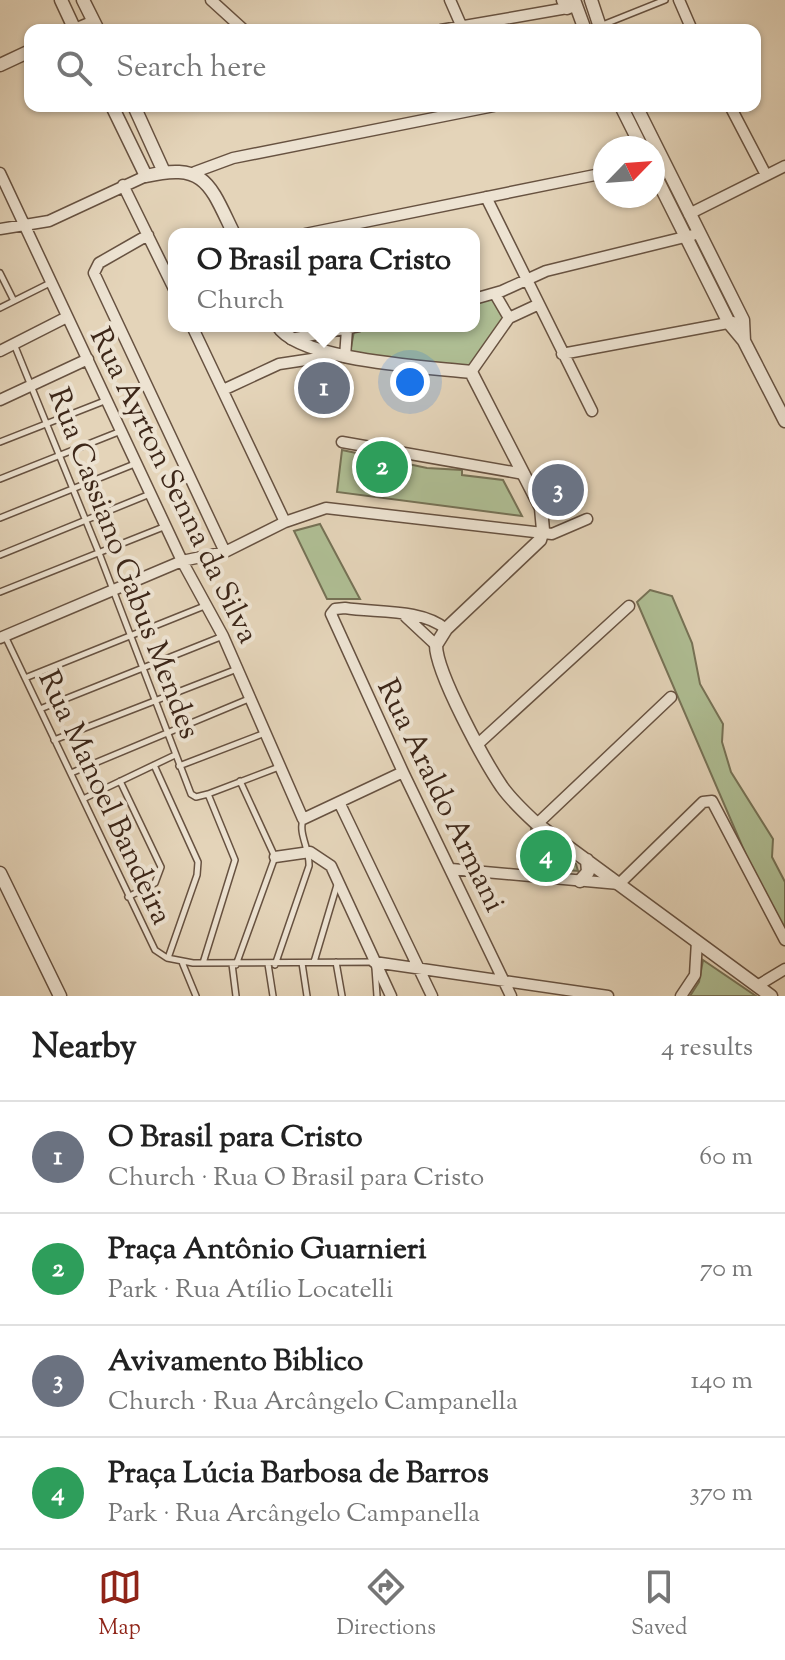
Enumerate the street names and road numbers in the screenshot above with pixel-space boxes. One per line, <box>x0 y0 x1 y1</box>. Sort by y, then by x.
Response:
street label: Rua Ayrton Senna da Silva <box>77 321 268 651</box>
street label: Rua Cassiano Gabus Mendes <box>36 382 210 746</box>
street label: Rua Manoel Bandeira <box>26 664 182 932</box>
street label: Rua Araldo Armani <box>365 672 515 920</box>

